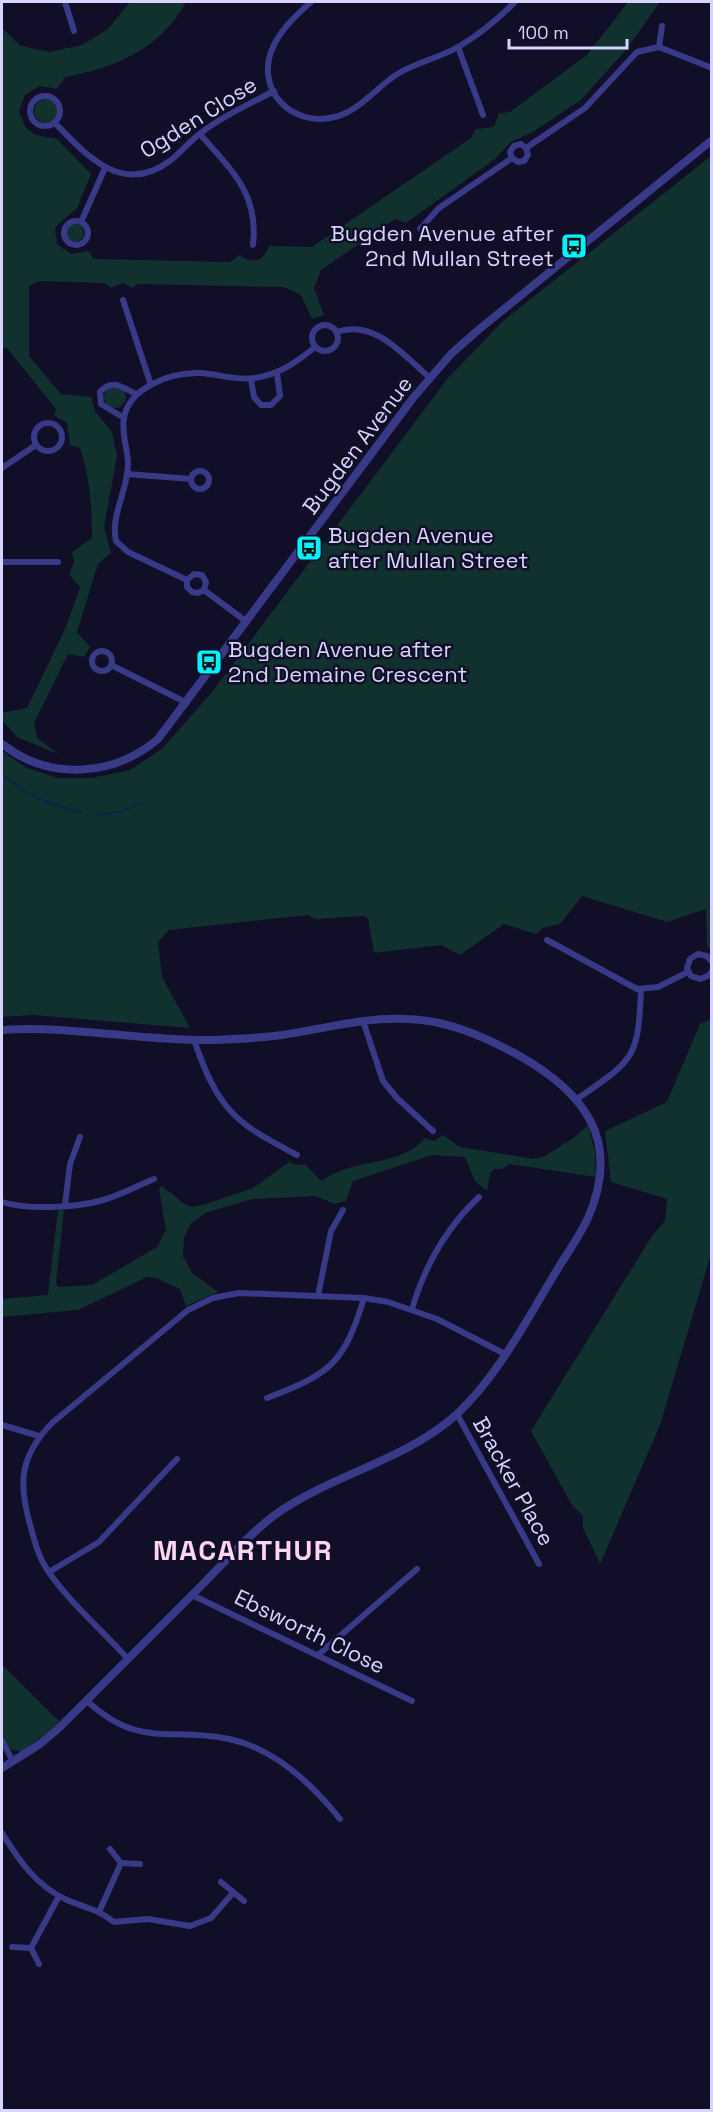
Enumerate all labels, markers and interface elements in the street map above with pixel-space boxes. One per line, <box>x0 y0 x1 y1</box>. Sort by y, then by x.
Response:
scale bar <box>509 12 628 50</box>
text: 100 m <box>518 21 569 44</box>
street label: Ogden Close <box>134 70 262 164</box>
place label: Bugden Avenue after 2nd Mullan Street <box>330 219 554 272</box>
bus stop icon: Bugden Avenue after 2nd Mullan Street <box>559 231 589 261</box>
street label: Bugden Avenue <box>296 370 418 520</box>
place label: Bugden Avenue after Mullan Street <box>328 521 528 574</box>
bus stop icon: Bugden Avenue after Mullan Street <box>294 533 324 563</box>
place label: Bugden Avenue after 2nd Demaine Crescent <box>228 635 467 688</box>
bus stop icon: Bugden Avenue after 2nd Demaine Crescent <box>194 647 224 677</box>
street label: Bracker Place <box>467 1412 561 1550</box>
district label: MACARTHUR <box>153 1532 333 1568</box>
street label: Ebsworth Close <box>230 1582 390 1680</box>

